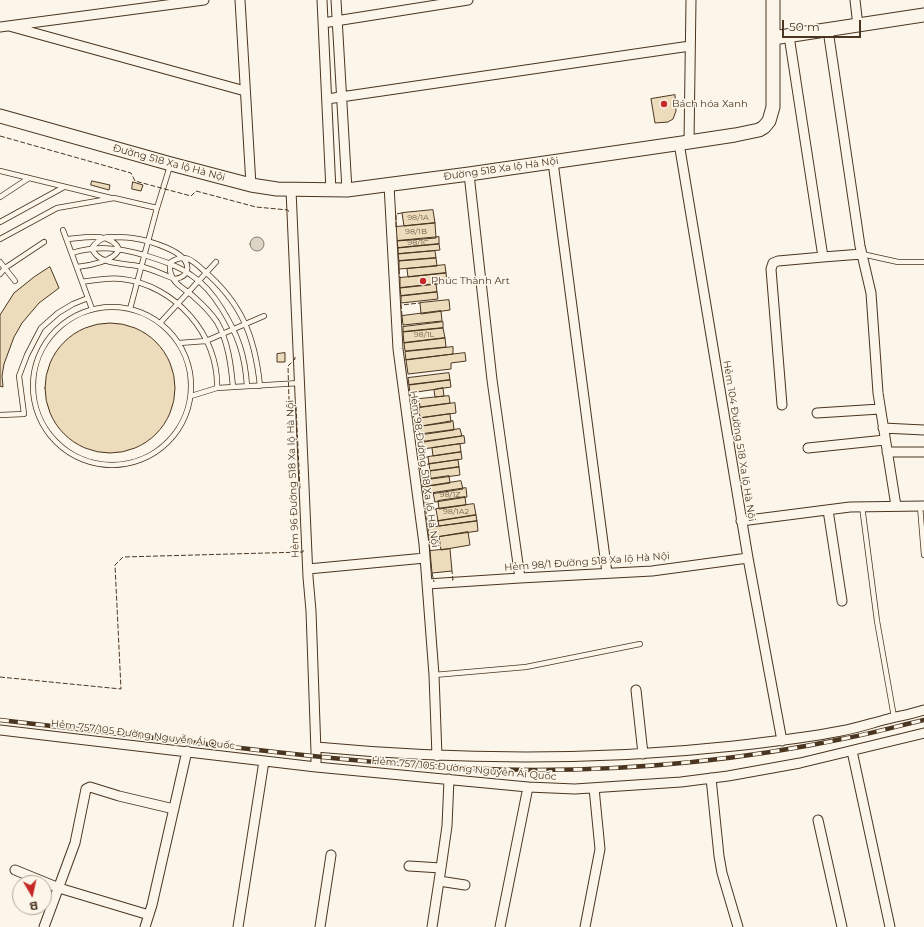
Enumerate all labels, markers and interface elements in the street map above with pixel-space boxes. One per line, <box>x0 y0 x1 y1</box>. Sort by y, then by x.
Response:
scale bar <box>784 12 863 38</box>
text: 50 m <box>789 19 820 34</box>
place label: Bách hóa Xanh <box>672 98 748 110</box>
marker: Bách hóa Xanh <box>659 99 669 109</box>
street label: Đường 518 Xa lộ Hà Nội <box>111 142 227 184</box>
street label: Đường 518 Xa lộ Hà Nội <box>443 155 559 183</box>
house number: 98/1A <box>407 213 429 223</box>
house number: 98/1B <box>405 227 427 237</box>
house number: 98/1C <box>407 238 429 248</box>
place label: Phúc Thành Art <box>431 275 510 287</box>
marker: Phúc Thành Art <box>418 276 428 286</box>
house number: 98/1L <box>414 330 434 340</box>
street label: Hẻm 104 Đường 518 Xa lộ Hà Nội <box>720 360 758 522</box>
street label: Hẻm 98 Đường 518 Xa lộ Hà Nội <box>407 390 441 548</box>
street label: Hẻm 96 Đường 518 Xa lộ Hà Nội <box>284 400 302 558</box>
house number: 98/1Z <box>440 490 460 500</box>
house number: 98/1A2 <box>443 507 469 517</box>
street label: Hẻm 98/1 Đường 518 Xa lộ Hà Nội <box>504 550 670 574</box>
street label: Hẻm 757/105 Đường Nguyễn Ái Quốc <box>50 718 236 752</box>
street label: Hẻm 757/105 Đường Nguyễn Ái Quốc <box>371 755 557 783</box>
north arrow <box>12 875 52 915</box>
text: B <box>28 898 39 913</box>

